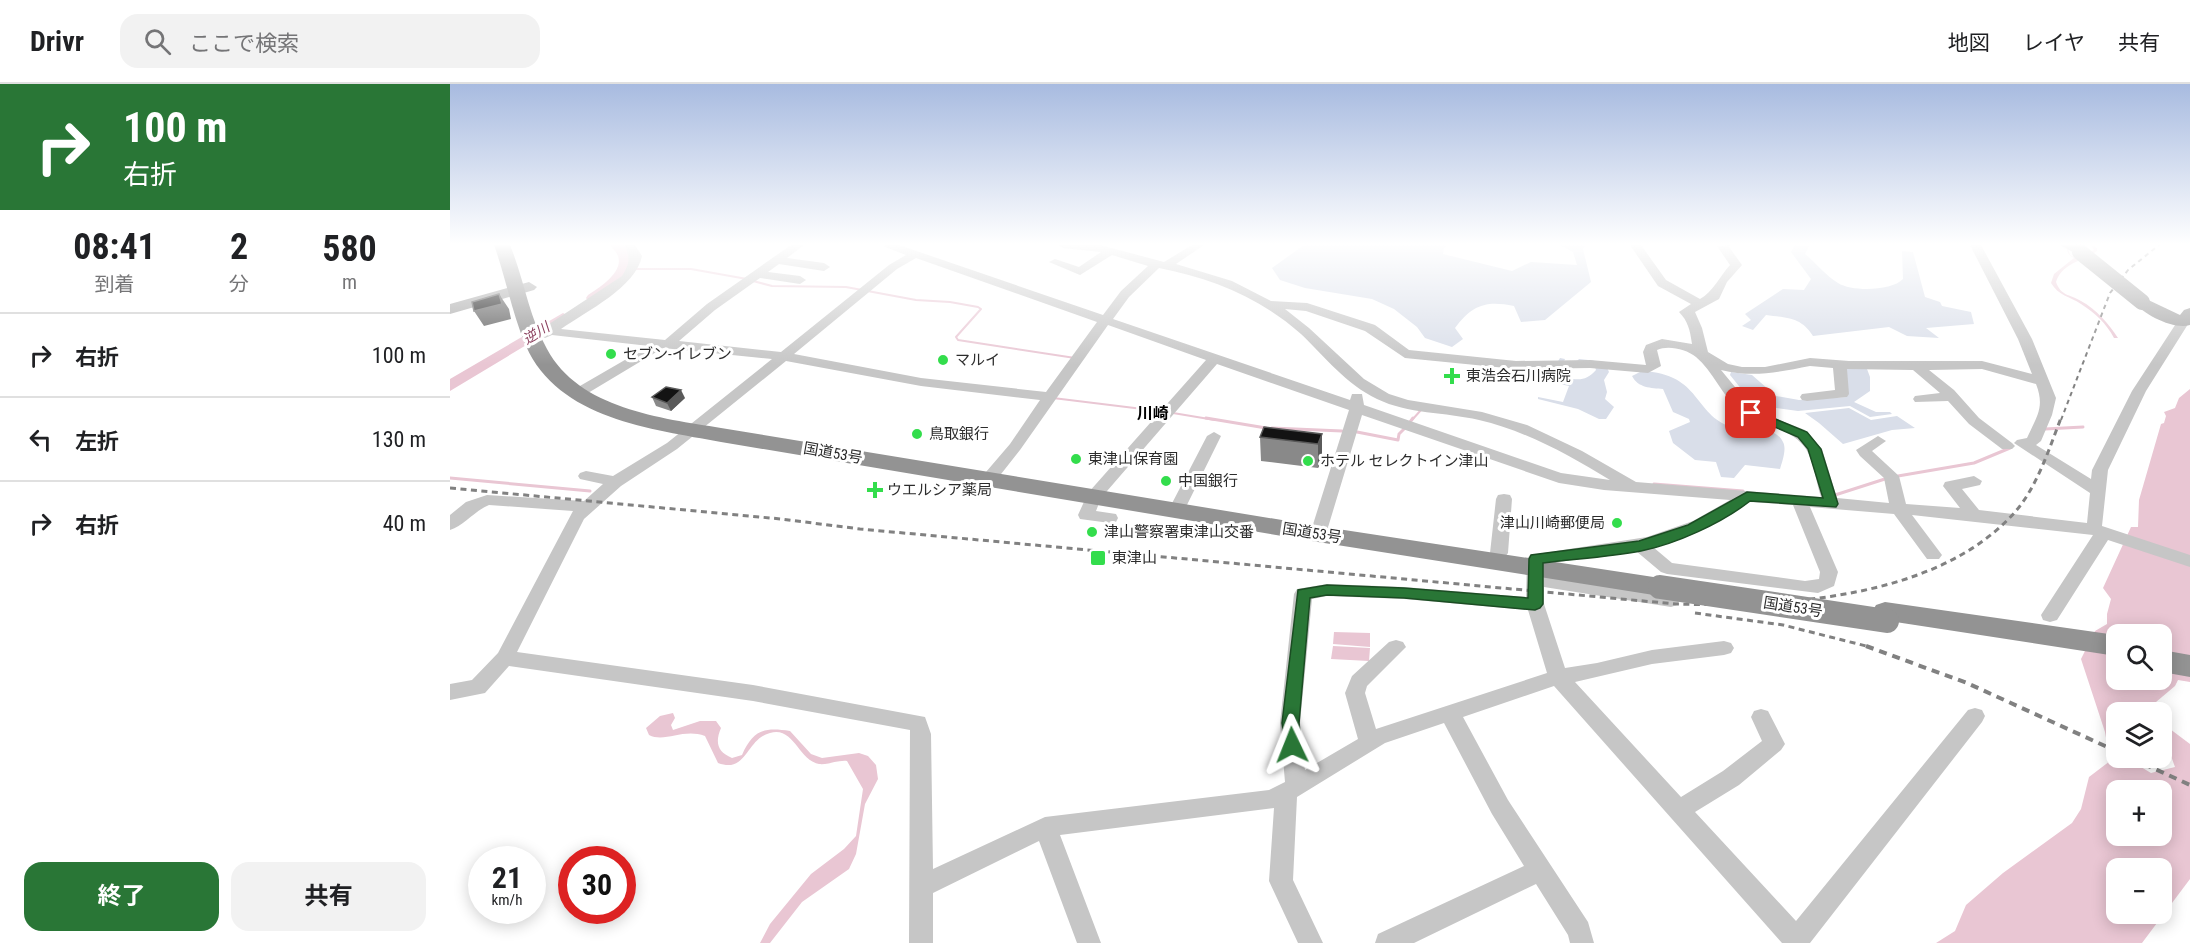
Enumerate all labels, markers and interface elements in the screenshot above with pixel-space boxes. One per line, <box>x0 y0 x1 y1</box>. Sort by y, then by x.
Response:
search box <box>120 14 540 68</box>
text: Drivr <box>30 25 84 58</box>
icon: search <box>141 25 174 58</box>
text: ここで検索 <box>189 31 299 56</box>
text: 地図 <box>1948 31 1990 55</box>
text: レイヤ <box>2023 31 2085 55</box>
text: 共有 <box>2118 31 2160 55</box>
text: 100 m <box>123 103 228 152</box>
icon: right <box>24 108 102 186</box>
text: 右折 <box>123 159 177 191</box>
text: 08:41 <box>73 226 156 268</box>
text: 2 <box>230 226 248 268</box>
text: 580 <box>322 228 377 270</box>
text: m <box>342 270 357 294</box>
text: 到着 <box>95 272 135 296</box>
text: 分 <box>229 272 249 296</box>
water label: 逆川 <box>520 318 554 347</box>
icon: right <box>24 339 57 372</box>
text: 100 m <box>372 343 426 368</box>
text: 右折 <box>75 345 119 370</box>
place label: セブン-イレブン <box>623 345 732 363</box>
marker: セブン-イレブン <box>604 347 618 361</box>
place label: マルイ <box>955 351 1000 369</box>
marker: マルイ <box>936 353 950 367</box>
marker: 東浩会石川病院 <box>1443 367 1461 385</box>
place label: 東浩会石川病院 <box>1466 367 1571 385</box>
pin <box>1725 387 1776 438</box>
icon: arrive <box>1734 396 1767 429</box>
district label: 川崎 <box>1137 404 1169 423</box>
icon: left <box>24 423 57 456</box>
place label: 鳥取銀行 <box>929 425 989 443</box>
text: 130 m <box>372 427 426 452</box>
marker: 鳥取銀行 <box>910 427 924 441</box>
text: 左折 <box>75 429 119 454</box>
street label: 国道53号 <box>802 439 864 467</box>
place label: 東津山保育園 <box>1088 450 1178 468</box>
marker: 東津山保育園 <box>1069 452 1083 466</box>
place label: ホテル セレクトイン津山 <box>1320 452 1488 470</box>
marker: ホテル セレクトイン津山 <box>1301 454 1315 468</box>
place label: 中国銀行 <box>1178 472 1238 490</box>
marker: 中国銀行 <box>1159 474 1173 488</box>
place label: ウエルシア薬局 <box>887 481 992 499</box>
marker: ウエルシア薬局 <box>868 483 882 497</box>
icon: right <box>24 507 57 540</box>
text: 40 m <box>383 511 426 536</box>
text: 右折 <box>75 513 119 538</box>
place label: 津山川崎郵便局 <box>1500 514 1605 532</box>
marker: 津山川崎郵便局 <box>1610 516 1624 530</box>
street label: 国道53号 <box>1281 519 1343 547</box>
place label: 津山警察署東津山交番 <box>1104 523 1254 541</box>
marker: 津山警察署東津山交番 <box>1085 525 1099 539</box>
marker: 東津山 <box>1089 549 1107 567</box>
place label: 東津山 <box>1112 549 1157 567</box>
street label: 国道53号 <box>1762 593 1824 621</box>
map controls <box>2106 624 2172 924</box>
button: search <box>2106 624 2172 690</box>
button: layers <box>2106 702 2172 768</box>
position arrow <box>1260 713 1324 777</box>
button: + <box>2106 780 2172 846</box>
speed limit sign: 30 <box>558 846 636 924</box>
button: − <box>2106 858 2172 924</box>
text: 21 <box>492 860 522 895</box>
button: 終了 <box>24 862 219 931</box>
button: 共有 <box>231 862 426 931</box>
text: km/h <box>492 891 522 909</box>

